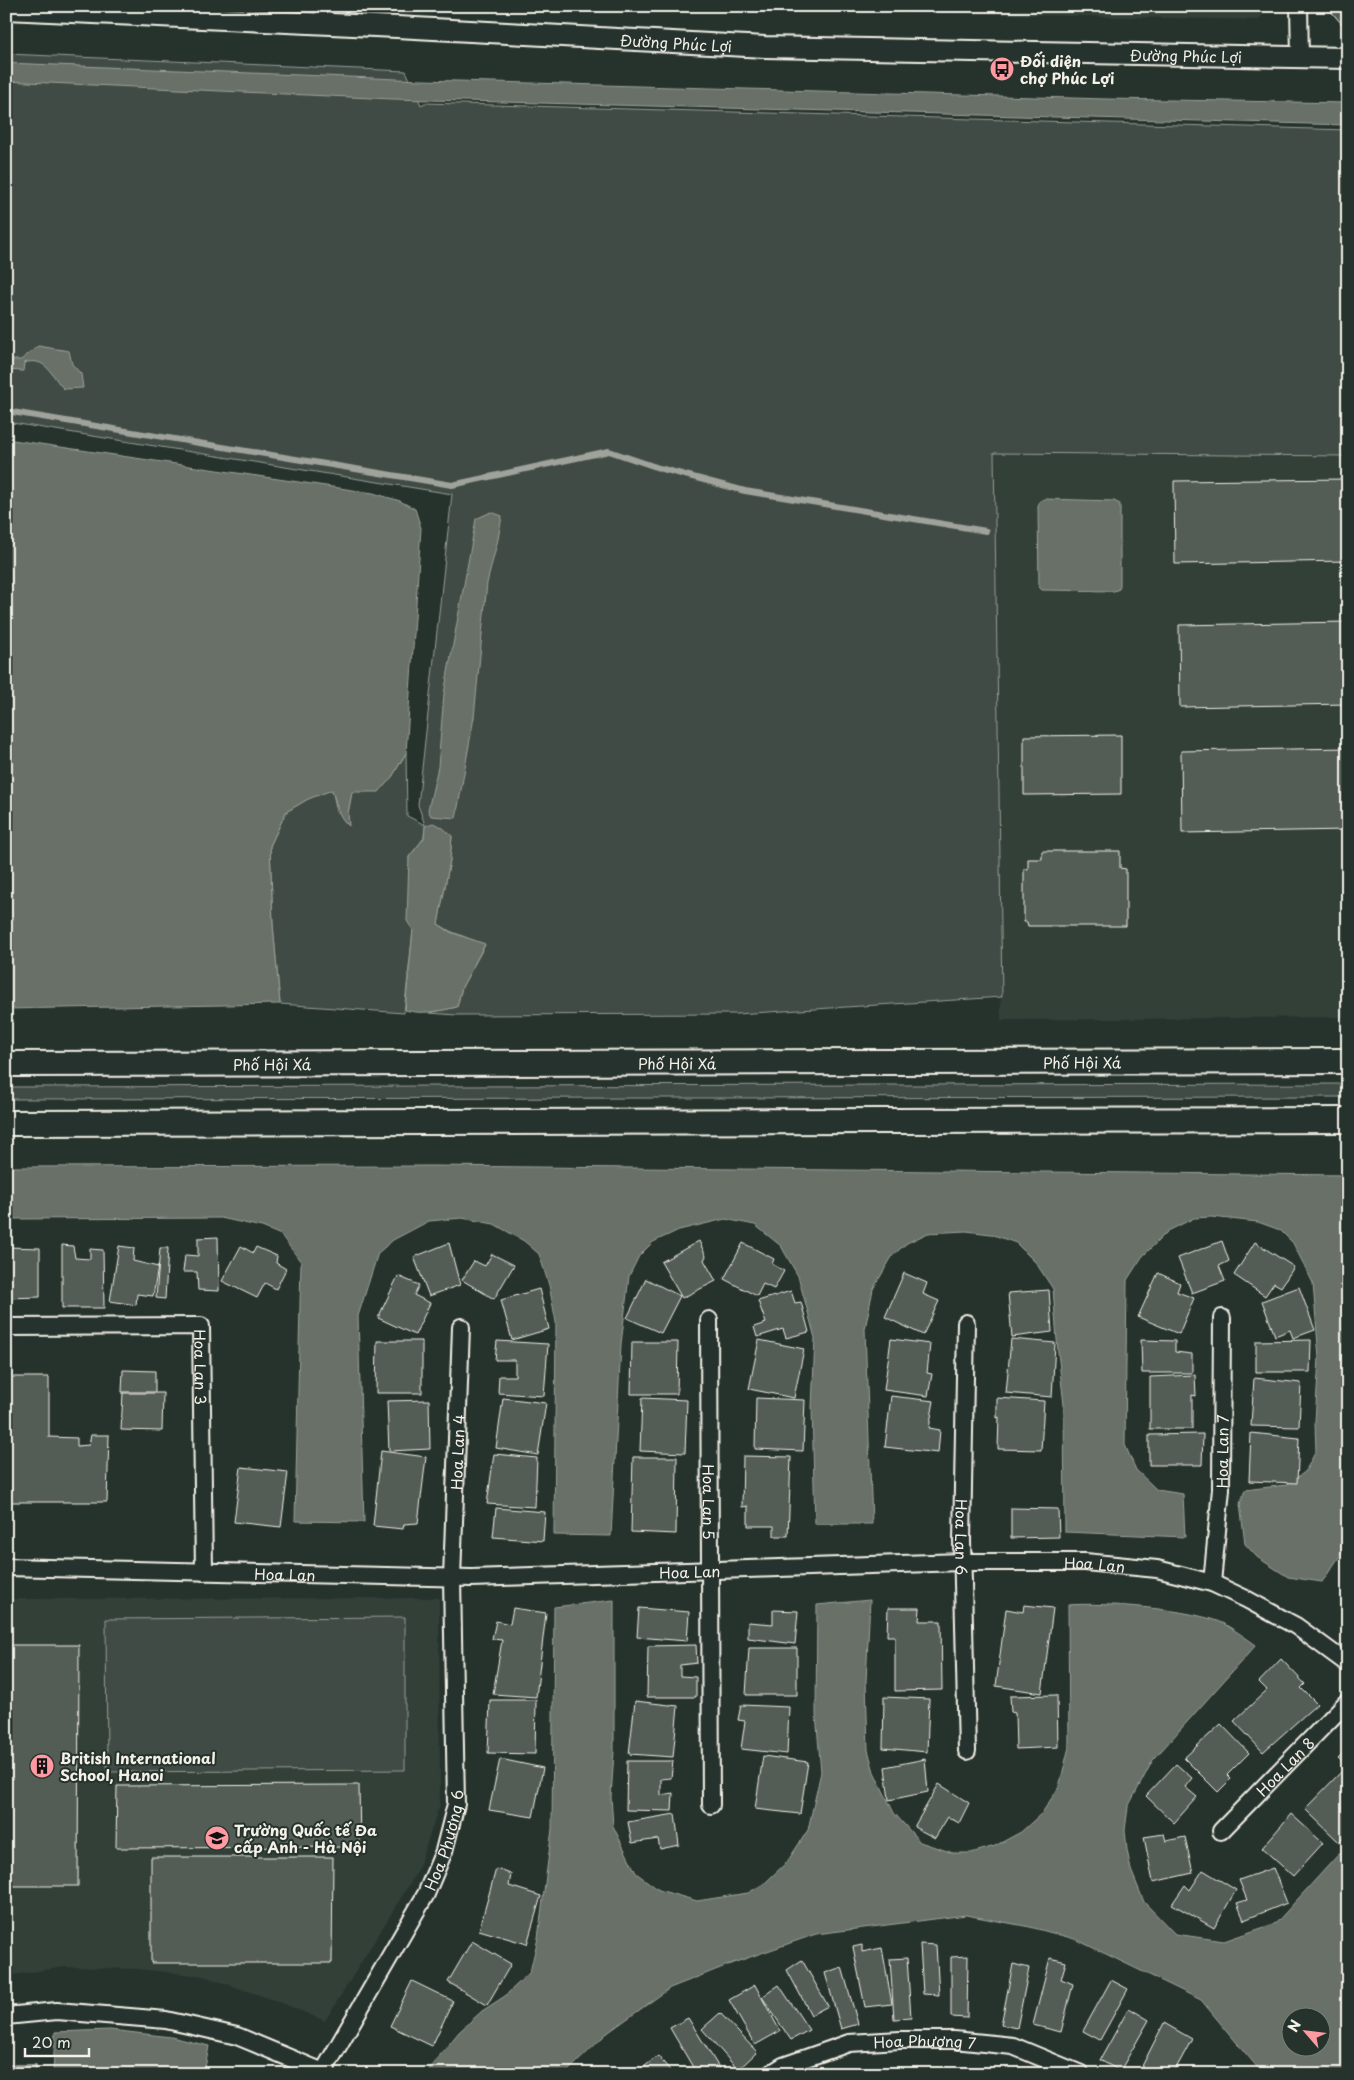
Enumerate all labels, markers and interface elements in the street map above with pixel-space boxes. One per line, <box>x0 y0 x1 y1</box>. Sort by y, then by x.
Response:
street label: Đường Phúc Lợi <box>620 28 733 57</box>
street label: Đường Phúc Lợi <box>1130 42 1242 67</box>
place label: Đối diện chợ Phúc Lợi <box>1020 49 1114 89</box>
bus stop icon: Đối diện chợ Phúc Lợi <box>989 56 1015 82</box>
street label: Phố Hội Xá <box>1043 1050 1122 1073</box>
street label: Phố Hội Xá <box>638 1051 717 1074</box>
street label: Phố Hội Xá <box>233 1052 312 1075</box>
street label: Hoa Lan 3 <box>190 1329 213 1405</box>
street label: Hoa Lan 4 <box>444 1414 469 1490</box>
street label: Hoa Lan 7 <box>1210 1414 1233 1489</box>
street label: Hoa Lan 5 <box>698 1464 721 1540</box>
street label: Hoa Lan 6 <box>950 1499 974 1575</box>
street label: Hoa Lan <box>1064 1550 1126 1577</box>
street label: Hoa Lan <box>659 1558 721 1583</box>
street label: Hoa Lan <box>254 1561 316 1586</box>
street label: Hoa Lan 8 <box>1250 1731 1319 1801</box>
place label: British International School, Hanoi <box>60 1746 216 1786</box>
building icon: British International School, Hanoi <box>29 1753 55 1779</box>
street label: Hoa Phượng 6 <box>417 1790 468 1894</box>
place label: Trường Quốc tế Đa cấp Anh - Hà Nội <box>234 1818 377 1858</box>
school or university icon: Trường Quốc tế Đa cấp Anh - Hà Nội <box>204 1825 230 1851</box>
north arrow <box>1282 2008 1332 2058</box>
text: N <box>1282 2016 1306 2035</box>
scale bar <box>25 2025 89 2057</box>
street label: Hoa Phượng 7 <box>873 2028 978 2054</box>
text: 20 m <box>32 2030 71 2053</box>

